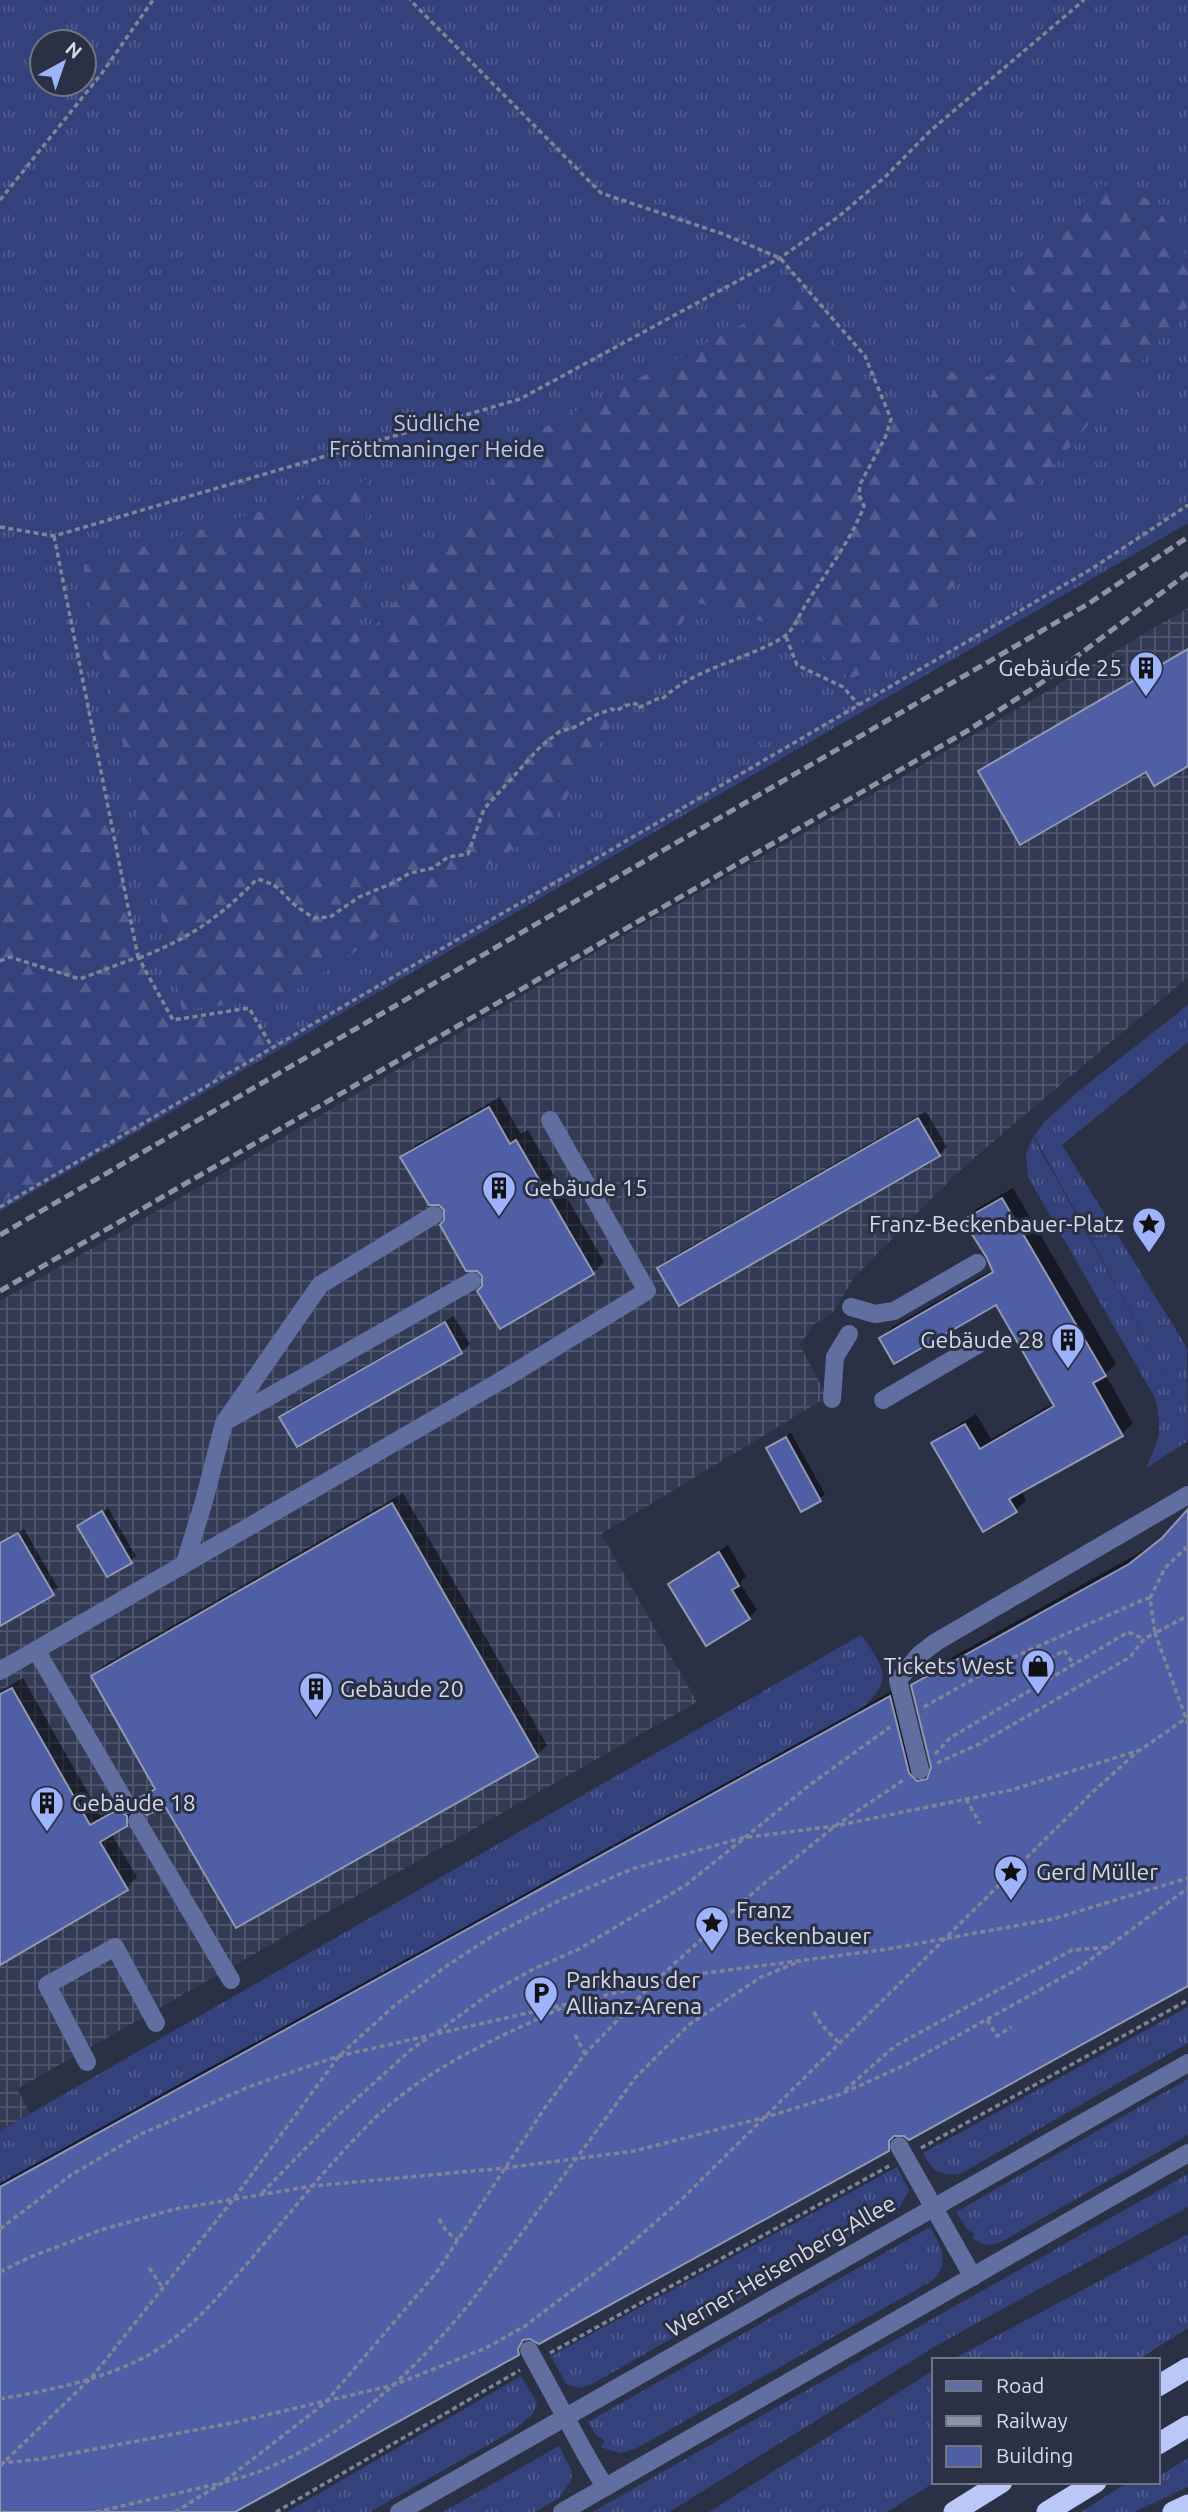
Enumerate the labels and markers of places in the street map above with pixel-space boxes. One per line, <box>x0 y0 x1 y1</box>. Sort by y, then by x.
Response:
building icon: Gebäude 25 <box>1127 649 1165 698</box>
place label: Gebäude 25 <box>998 655 1122 680</box>
building icon: Gebäude 15 <box>480 1169 518 1218</box>
place label: Gebäude 15 <box>524 1175 648 1200</box>
place icon: Franz-Beckenbauer-Platz <box>1130 1205 1168 1254</box>
place label: Franz-Beckenbauer-Platz <box>869 1211 1124 1236</box>
building icon: Gebäude 28 <box>1049 1321 1087 1370</box>
place label: Gebäude 28 <box>920 1327 1044 1352</box>
shop icon: Tickets West <box>1019 1647 1057 1696</box>
place label: Tickets West <box>884 1653 1014 1678</box>
building icon: Gebäude 20 <box>297 1670 335 1719</box>
place label: Gebäude 20 <box>340 1676 464 1701</box>
building icon: Gebäude 18 <box>28 1784 66 1833</box>
place label: Gebäude 18 <box>72 1790 196 1815</box>
place icon: Gerd Müller <box>992 1853 1030 1902</box>
place label: Gerd Müller <box>1036 1859 1158 1884</box>
place label: Franz Beckenbauer <box>736 1897 871 1948</box>
place icon: Franz Beckenbauer <box>693 1904 731 1953</box>
place label: Parkhaus der Allianz-Arena <box>566 1967 702 2018</box>
parking icon: Parkhaus der Allianz-Arena <box>522 1974 560 2023</box>

